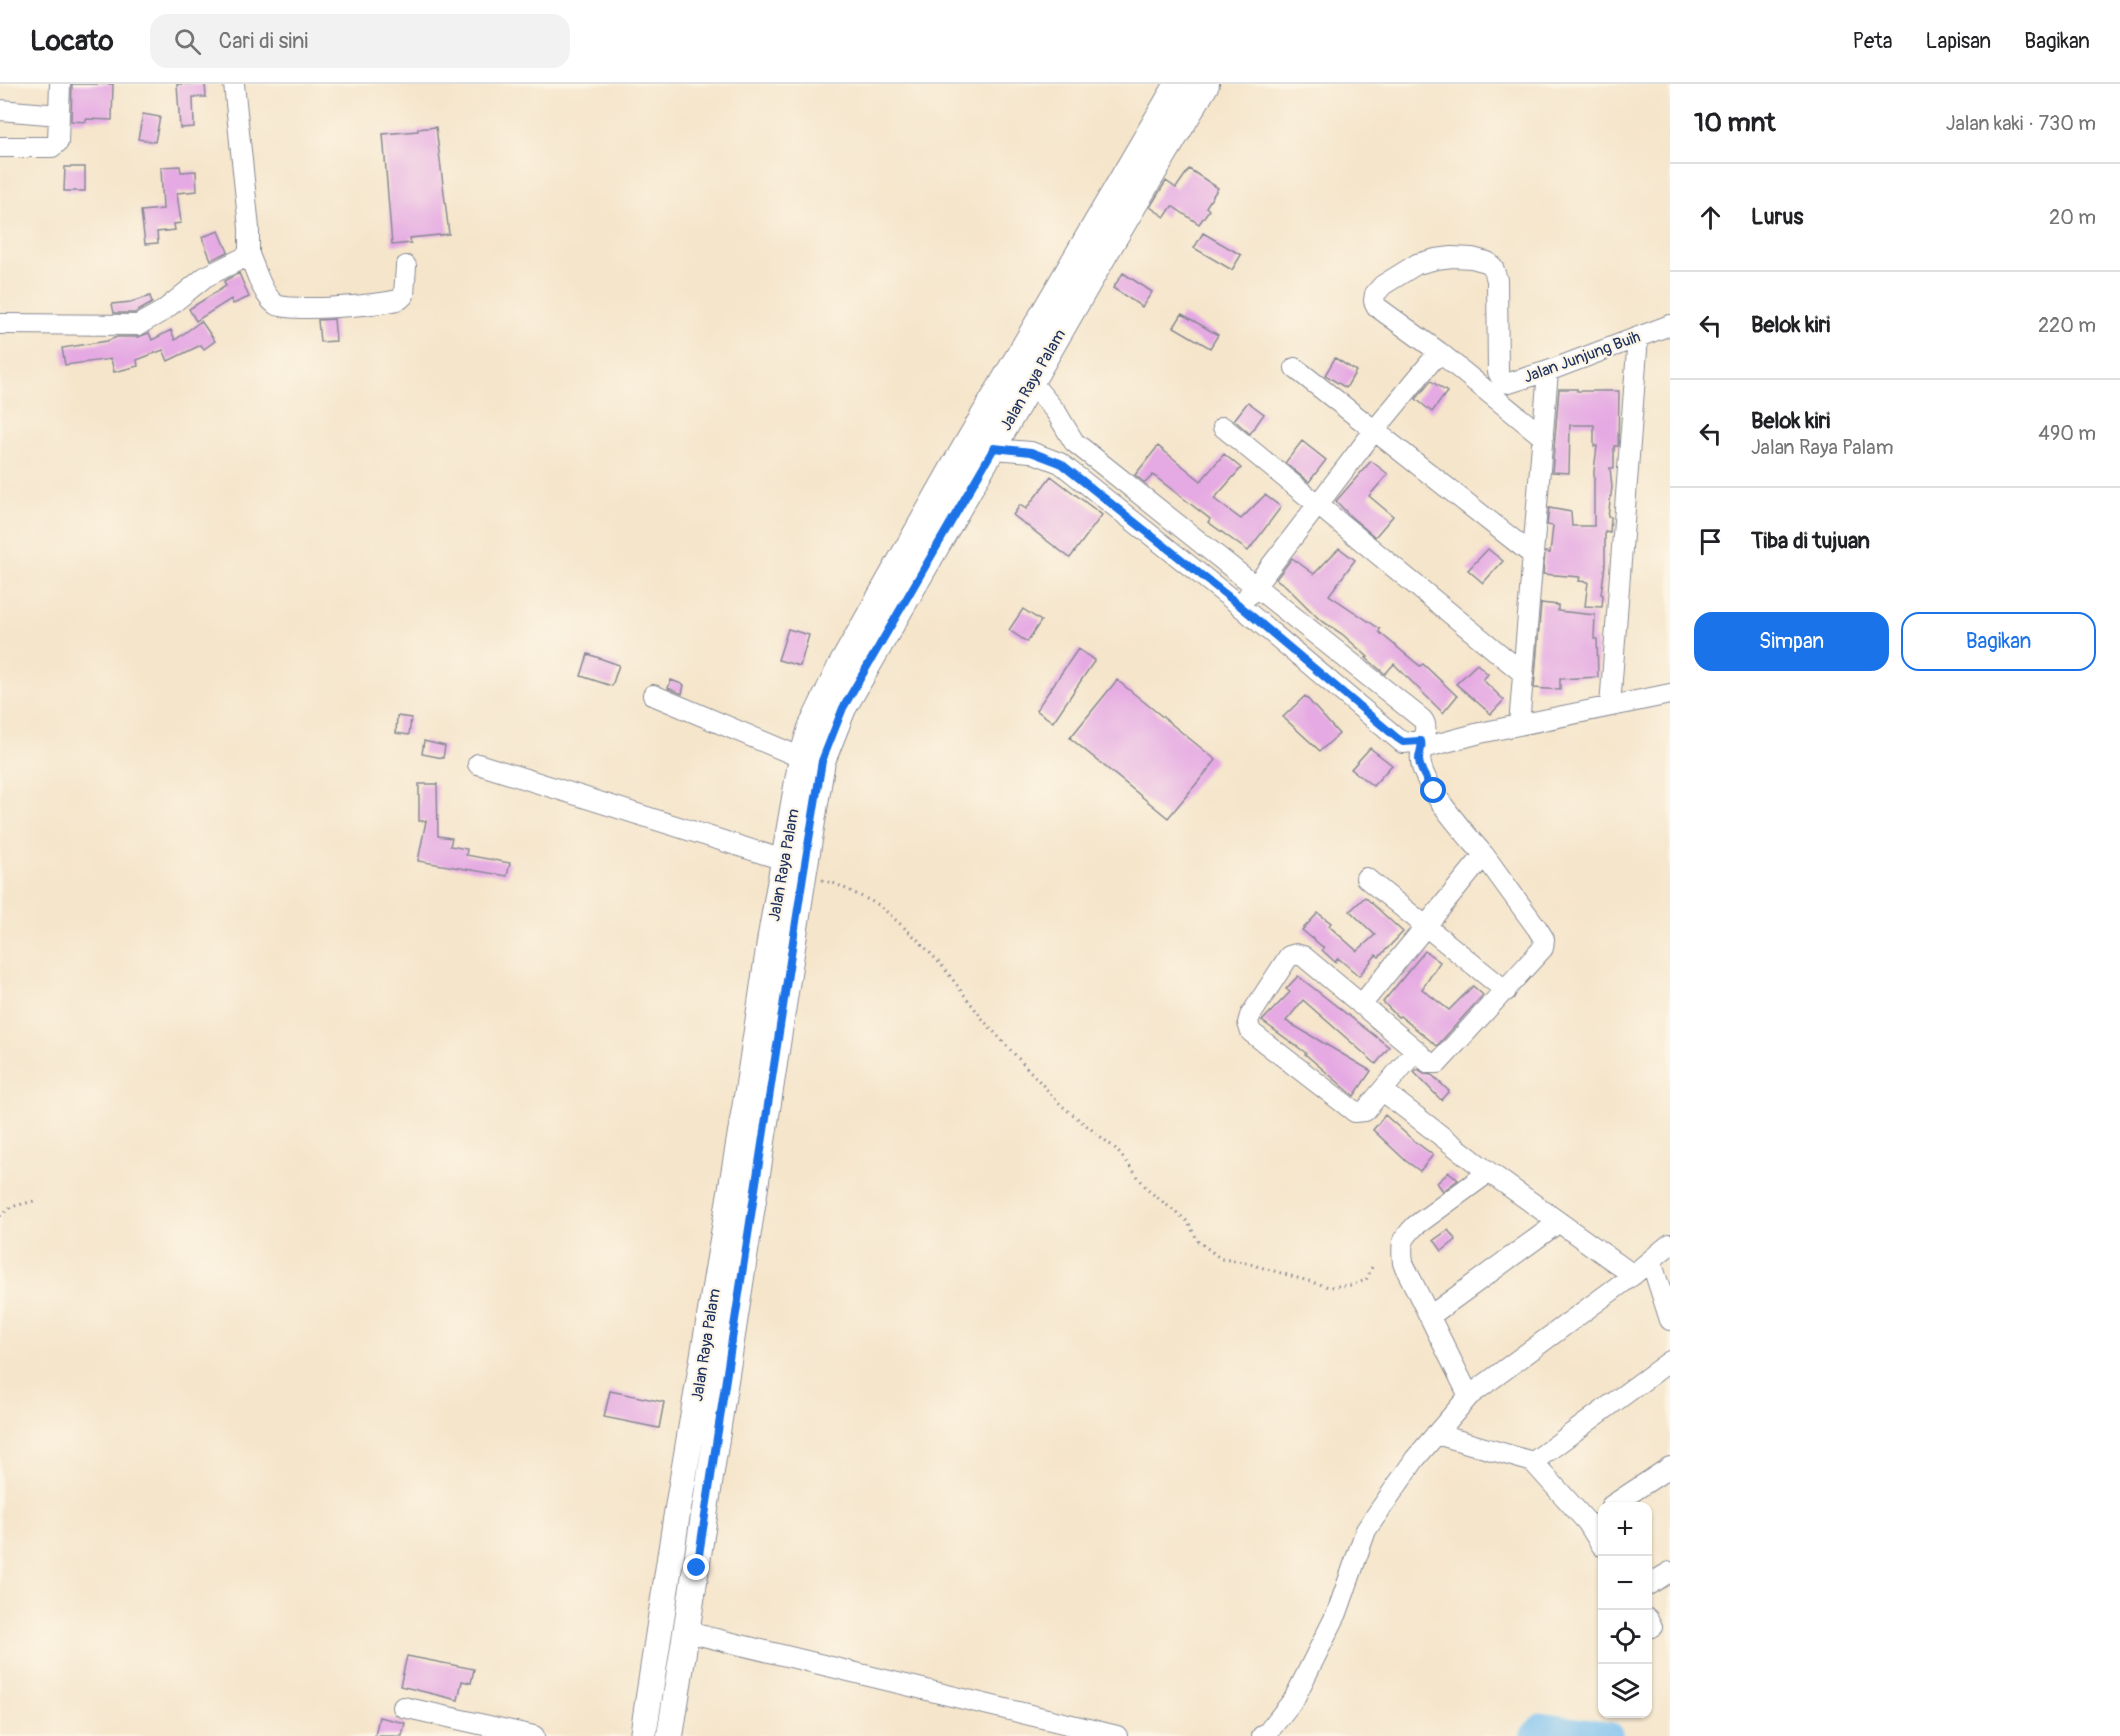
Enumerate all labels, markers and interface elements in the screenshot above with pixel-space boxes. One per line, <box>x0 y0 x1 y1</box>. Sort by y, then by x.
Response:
search box <box>150 14 570 68</box>
text: Locato <box>30 24 114 59</box>
icon: search <box>171 25 204 58</box>
text: Cari di sini <box>219 27 308 55</box>
text: Peta <box>1852 28 1893 55</box>
text: Lapisan <box>1926 28 1991 55</box>
text: Bagikan <box>2024 28 2090 55</box>
text: 10 mnt <box>1694 107 1776 139</box>
text: Jalan kaki · 730 m <box>1946 111 2096 136</box>
icon: ahead <box>1694 201 1727 234</box>
text: Lurus <box>1751 203 1803 231</box>
text: 20 m <box>2049 205 2096 230</box>
icon: left <box>1694 309 1727 342</box>
text: Belok kiri <box>1751 311 1830 339</box>
text: 220 m <box>2038 313 2096 338</box>
street label: Jalan Raya Palam <box>996 326 1070 434</box>
street label: Jalan Junjung Buih <box>1521 327 1643 387</box>
text: Belok kiri <box>1751 407 1830 435</box>
icon: left <box>1694 417 1727 450</box>
text: 490 m <box>2038 421 2096 446</box>
text: Jalan Raya Palam <box>1751 435 1893 460</box>
icon: arrive <box>1694 525 1727 558</box>
text: Tiba di tujuan <box>1751 527 1870 555</box>
button: Simpan <box>1694 612 1889 671</box>
button: Bagikan <box>1901 612 2096 671</box>
route start <box>1420 777 1446 803</box>
street label: Jalan Raya Palam <box>764 807 804 923</box>
street label: Jalan Raya Palam <box>687 1287 725 1403</box>
map controls <box>1598 1502 1652 1718</box>
button: + <box>1598 1502 1652 1556</box>
route end <box>683 1554 709 1580</box>
button: − <box>1598 1556 1652 1610</box>
button: locate <box>1598 1610 1652 1664</box>
button: layers <box>1598 1664 1652 1718</box>

